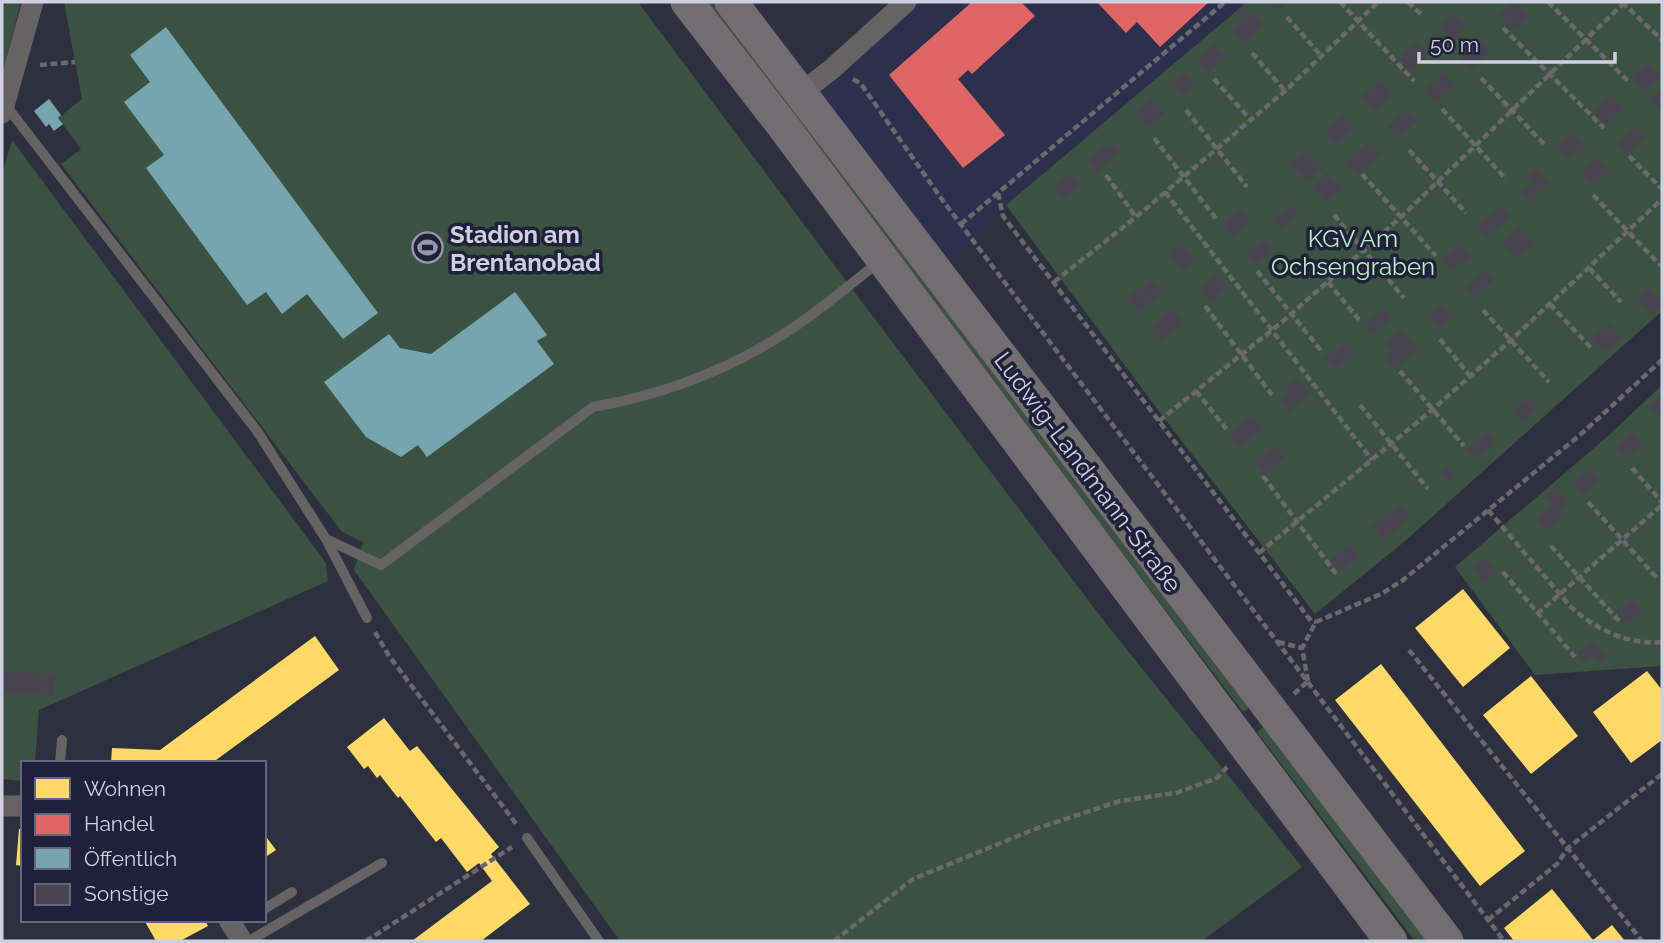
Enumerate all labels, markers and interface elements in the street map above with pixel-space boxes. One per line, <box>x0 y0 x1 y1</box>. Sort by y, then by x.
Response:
scale bar <box>1419 21 1615 65</box>
text: 50 m <box>1430 32 1479 57</box>
place label: Stadion am Brentanobad <box>450 220 601 277</box>
park label: KGV Am Ochsengraben <box>1271 224 1435 281</box>
sports icon: Stadion am Brentanobad <box>410 231 444 265</box>
street label: Ludwig-Landmann-Straße <box>988 346 1188 598</box>
legend <box>21 761 266 922</box>
text: Wohnen <box>84 776 166 801</box>
text: Handel <box>84 811 154 836</box>
text: Öffentlich <box>84 846 177 871</box>
text: Sonstige <box>84 881 169 906</box>

